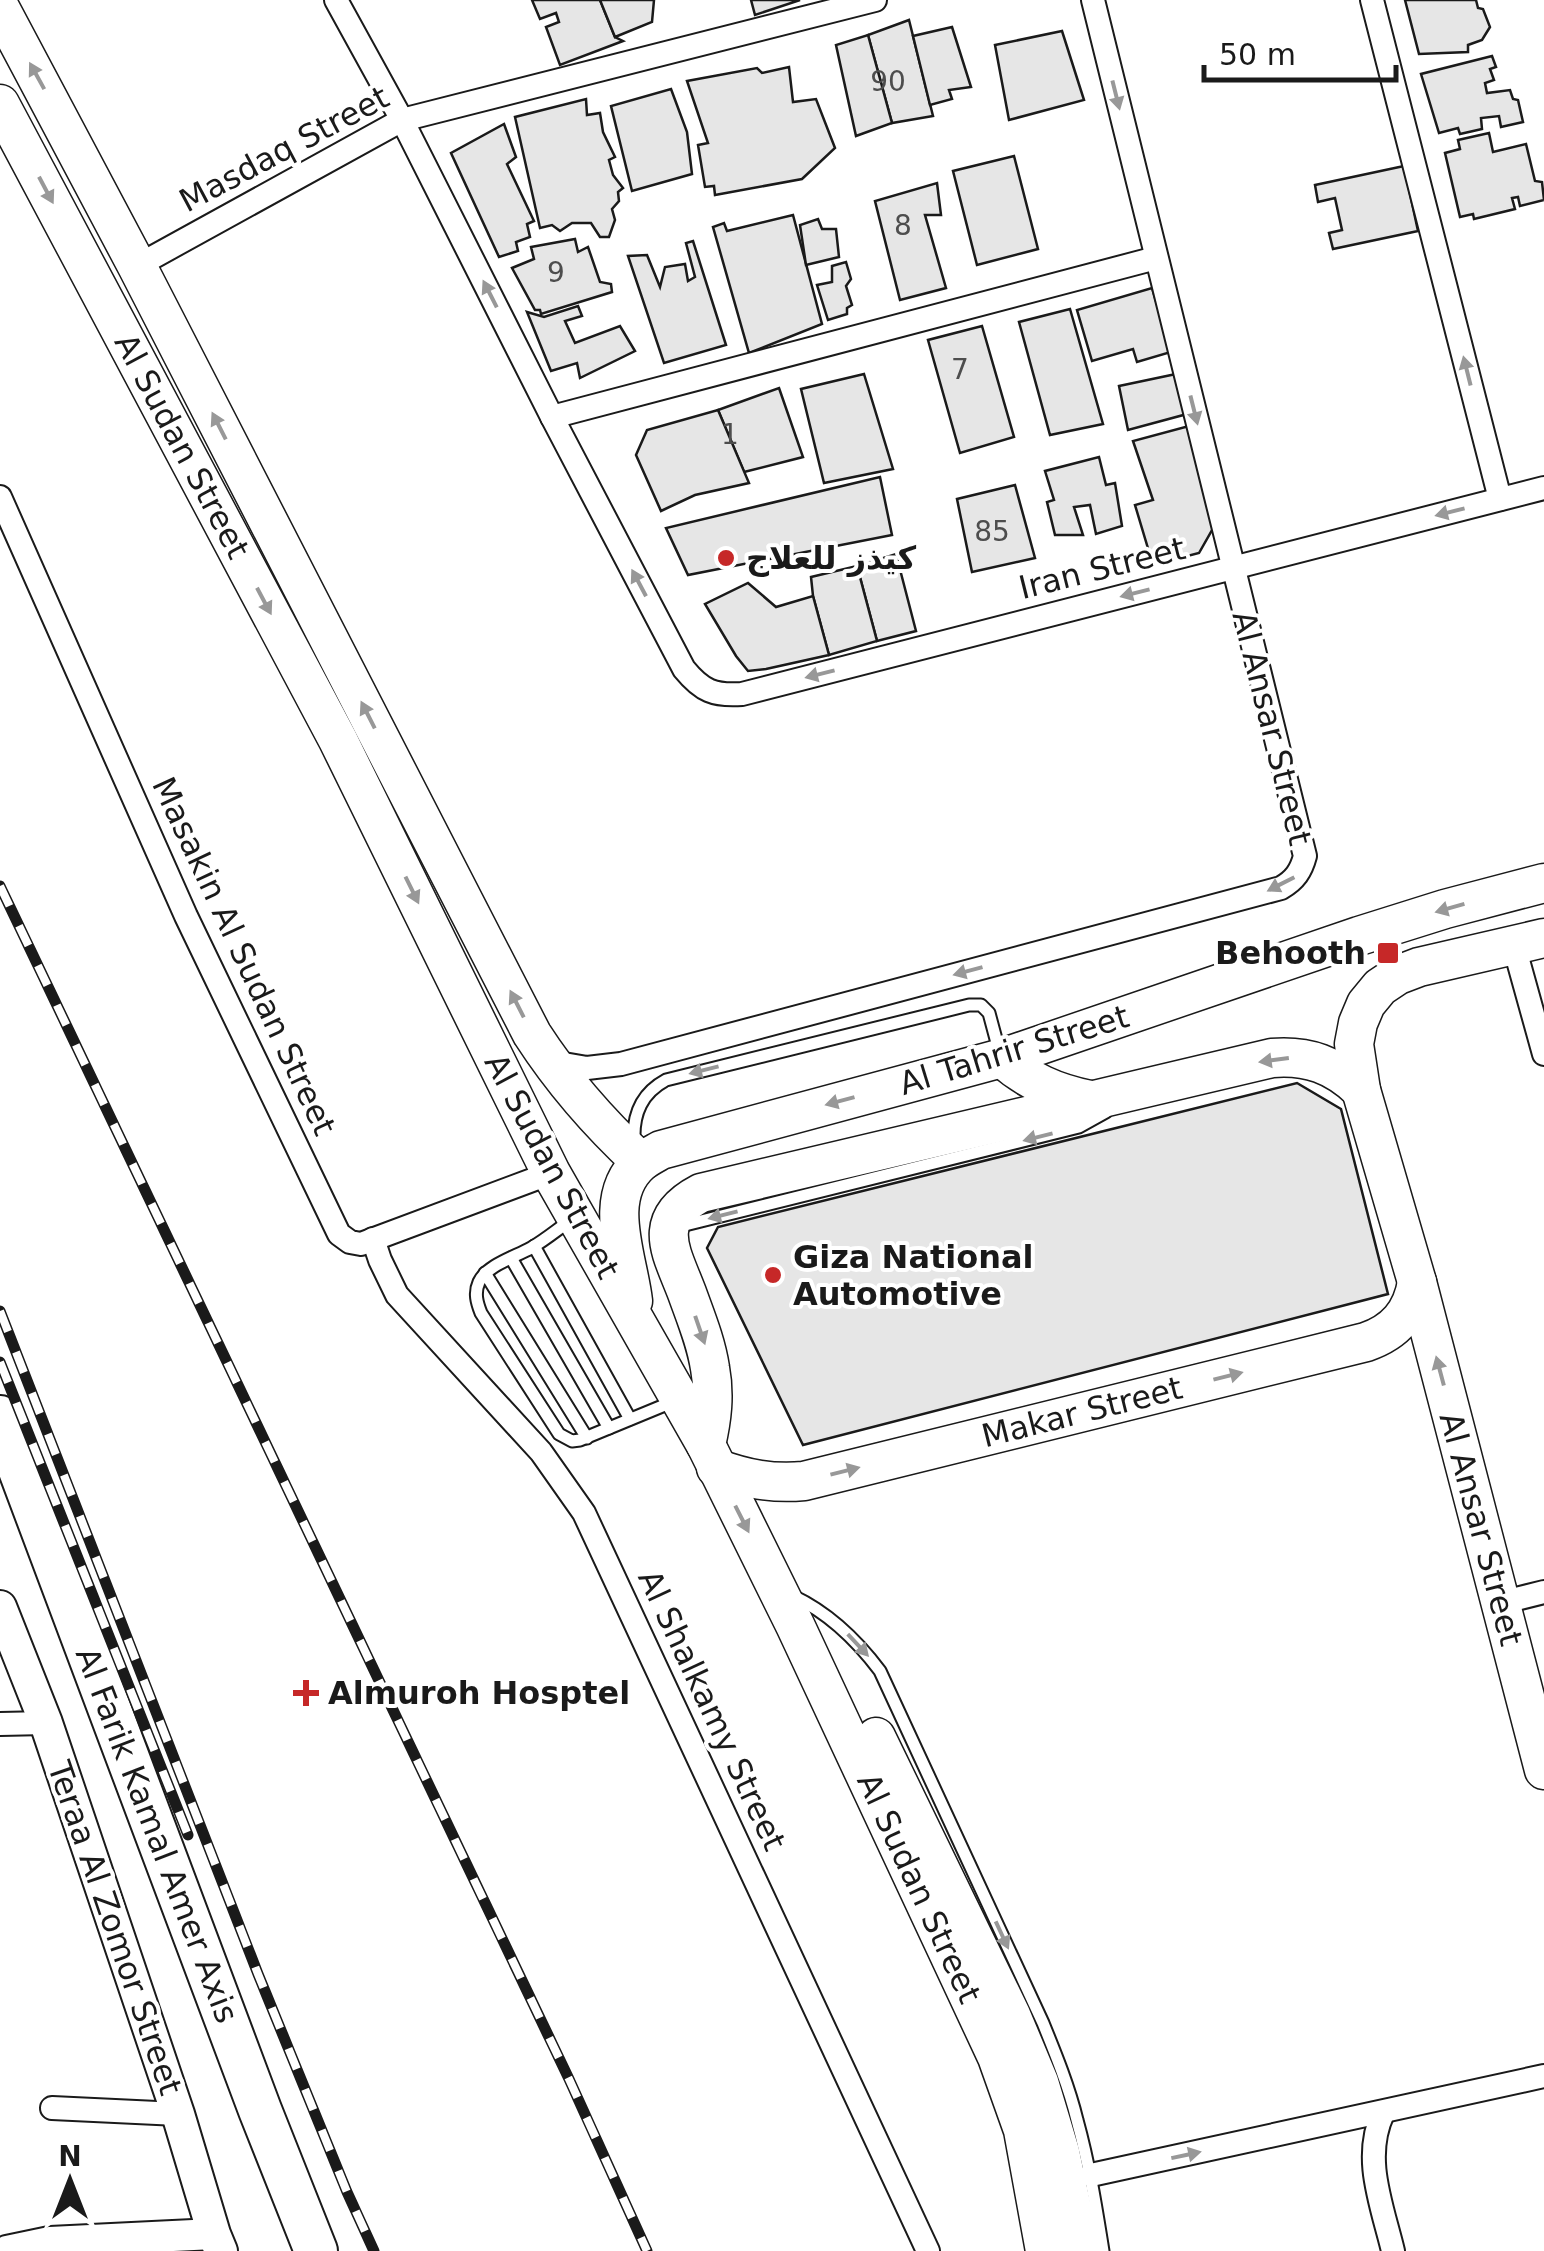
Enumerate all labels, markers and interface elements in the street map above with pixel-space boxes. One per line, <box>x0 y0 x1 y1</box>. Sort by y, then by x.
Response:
scale bar <box>1204 20 1396 82</box>
text: 50 m <box>1219 37 1296 72</box>
one-way arrow <box>28 61 45 90</box>
house number: 90 <box>870 65 906 98</box>
street label: Masdaq Street <box>173 78 395 220</box>
one-way arrow <box>1109 80 1124 111</box>
one-way arrow <box>37 176 54 205</box>
house number: 8 <box>894 209 912 242</box>
house number: 9 <box>547 256 565 289</box>
one-way arrow <box>482 279 499 308</box>
street label: Al Sudan Street <box>107 327 257 565</box>
house number: 7 <box>951 353 969 386</box>
one-way arrow <box>1459 355 1474 386</box>
one-way arrow <box>1186 395 1202 426</box>
one-way arrow <box>211 411 228 440</box>
house number: 1 <box>721 418 739 451</box>
one-way arrow <box>1434 505 1465 521</box>
house number: 85 <box>974 515 1010 548</box>
street label: Iran Street <box>1015 529 1189 607</box>
place label: كيذز للعلاج <box>746 539 917 577</box>
marker: كيذز للعلاج <box>715 547 737 569</box>
one-way arrow <box>631 568 648 597</box>
one-way arrow <box>255 586 272 615</box>
one-way arrow <box>1119 586 1150 602</box>
street label: Al Ansar Street <box>1225 607 1319 849</box>
one-way arrow <box>804 667 835 682</box>
one-way arrow <box>360 700 377 729</box>
street label: Masakin Al Sudan Street <box>144 771 344 1141</box>
one-way arrow <box>403 876 420 905</box>
one-way arrow <box>1266 876 1295 893</box>
one-way arrow <box>1434 901 1465 917</box>
place label: Behooth <box>1215 934 1366 972</box>
marker: Behooth <box>1375 940 1401 966</box>
one-way arrow <box>952 964 983 980</box>
one-way arrow <box>509 989 526 1018</box>
street label: Al Tahrir Street <box>895 997 1133 1103</box>
street label: Al Sudan Street <box>477 1047 627 1285</box>
one-way arrow <box>1257 1052 1289 1068</box>
one-way arrow <box>688 1063 719 1078</box>
one-way arrow <box>824 1094 855 1110</box>
one-way arrow <box>1022 1130 1053 1145</box>
one-way arrow <box>707 1208 738 1223</box>
place label: Giza National Automotive <box>793 1238 1034 1313</box>
marker: Giza National Automotive <box>762 1264 784 1286</box>
one-way arrow <box>693 1316 708 1346</box>
one-way arrow <box>1432 1355 1447 1386</box>
one-way arrow <box>1213 1368 1244 1384</box>
street label: Makar Street <box>978 1369 1186 1455</box>
street label: Al Ansar Street <box>1432 1408 1530 1650</box>
one-way arrow <box>830 1463 861 1478</box>
one-way arrow <box>733 1504 750 1533</box>
street label: Al Shalkamy Street <box>630 1564 794 1856</box>
one-way arrow <box>846 1633 869 1657</box>
street label: Al Farik Kamal Amer Axis <box>68 1642 246 2028</box>
place label: Almuroh Hosptel <box>328 1674 630 1712</box>
marker: Almuroh Hosptel <box>293 1680 319 1706</box>
street label: Teraa Al Zomor Street <box>40 1755 190 2100</box>
street label: Al Sudan Street <box>849 1767 989 2009</box>
one-way arrow <box>994 1920 1010 1950</box>
north arrow <box>20 2131 120 2231</box>
text: N <box>58 2140 82 2173</box>
one-way arrow <box>1171 2147 1202 2162</box>

